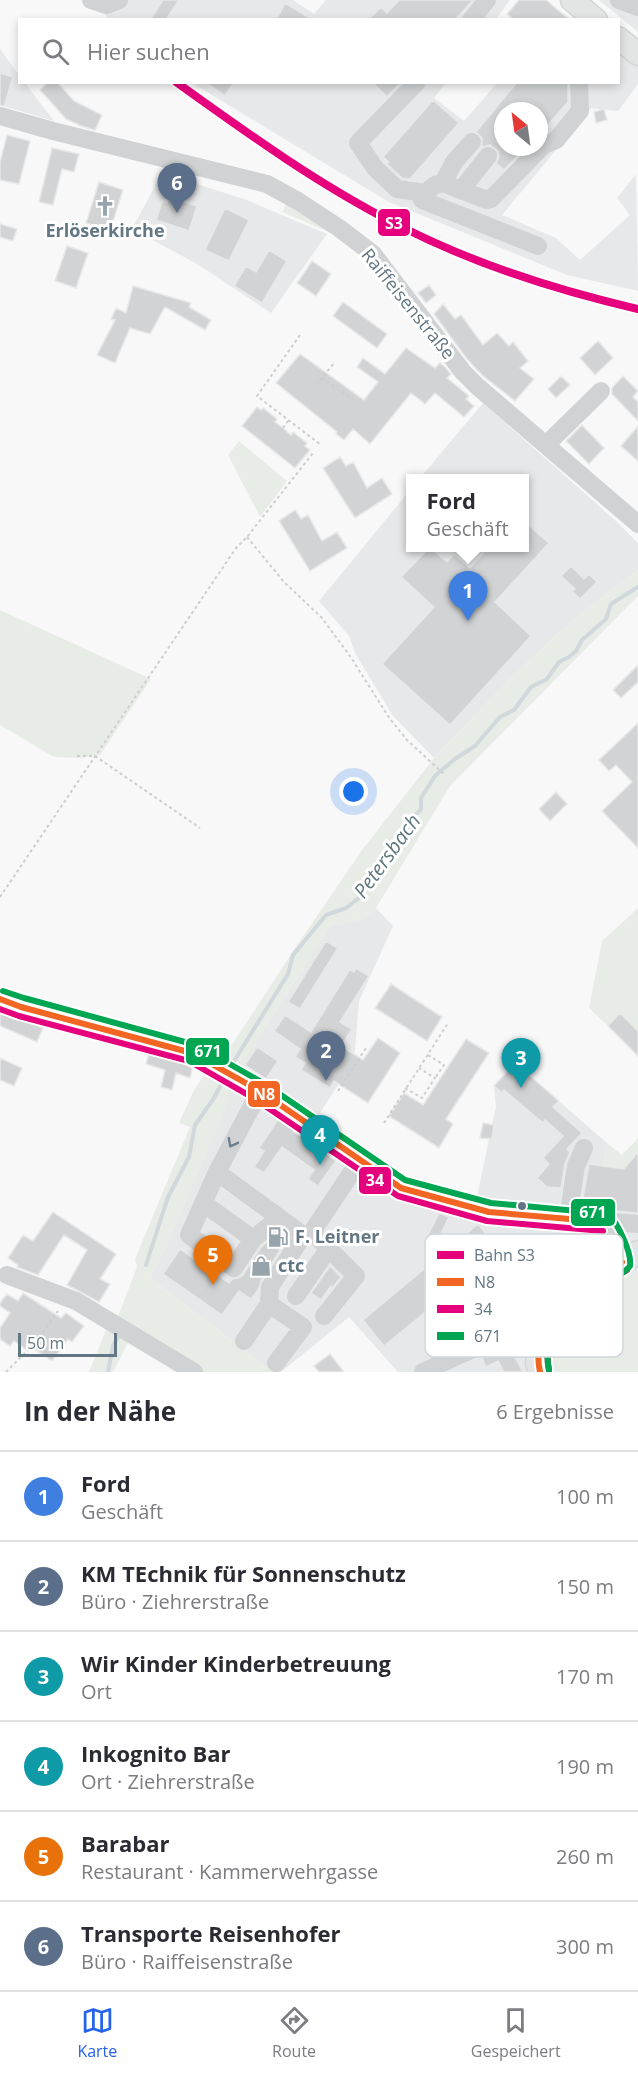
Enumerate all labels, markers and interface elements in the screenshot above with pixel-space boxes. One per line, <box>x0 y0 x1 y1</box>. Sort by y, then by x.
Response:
search box <box>18 18 620 84</box>
icon: search <box>39 35 72 68</box>
text: Hier suchen <box>87 36 210 66</box>
north arrow <box>494 102 548 156</box>
pin: 6 <box>158 164 196 213</box>
church icon: Erlöserkirche <box>93 194 117 218</box>
line badge: S3 <box>377 208 411 237</box>
text: S3 <box>385 212 403 234</box>
place label: Erlöserkirche <box>45 218 165 242</box>
street label: Raiffeisenstraße <box>357 243 461 364</box>
popup <box>406 474 529 552</box>
text: Ford <box>426 485 476 515</box>
text: Geschäft <box>426 515 509 542</box>
pin: 1 <box>448 572 488 621</box>
your location <box>339 777 368 806</box>
water label: Petersbach <box>347 808 426 903</box>
pin: 2 <box>306 1032 346 1081</box>
line badge: 671 <box>185 1037 230 1066</box>
pin: 3 <box>502 1038 540 1088</box>
text: 671 <box>194 1040 222 1062</box>
line badge: N8 <box>247 1080 281 1108</box>
text: N8 <box>253 1083 275 1105</box>
pin: 4 <box>300 1116 340 1165</box>
one-way arrow <box>228 1137 239 1147</box>
line badge: 34 <box>358 1166 392 1195</box>
text: 34 <box>366 1169 384 1191</box>
line badge: 671 <box>570 1198 616 1227</box>
unlabelled marker <box>516 1200 528 1212</box>
text: 671 <box>579 1201 607 1223</box>
place label: F. Leitner <box>295 1224 379 1248</box>
fuel station icon: F. Leitner <box>266 1225 290 1249</box>
legend <box>425 1234 623 1357</box>
pin: 5 <box>194 1236 232 1285</box>
text: Bahn S3 <box>474 1244 535 1266</box>
place label: ctc <box>278 1253 304 1277</box>
shop icon: ctc <box>249 1254 273 1278</box>
text: N8 <box>474 1271 495 1293</box>
text: 34 <box>474 1298 492 1320</box>
text: 671 <box>474 1325 501 1347</box>
scale bar <box>18 1330 117 1358</box>
text: 50 m <box>27 1332 64 1354</box>
text: In der Nähe <box>24 1393 176 1429</box>
text: 6 Ergebnisse <box>496 1398 614 1425</box>
text: Ford <box>81 1468 131 1498</box>
text: 1 <box>38 1483 49 1510</box>
text: 100 m <box>556 1483 614 1510</box>
text: Geschäft <box>81 1498 163 1525</box>
text: KM TEchnik für Sonnenschutz <box>81 1558 406 1588</box>
text: 2 <box>38 1573 49 1600</box>
text: 150 m <box>556 1573 614 1600</box>
text: Büro · Ziehrerstraße <box>81 1588 269 1615</box>
text: Wir Kinder Kinderbetreuung <box>81 1648 391 1678</box>
text: 3 <box>38 1663 49 1690</box>
text: 170 m <box>556 1663 614 1690</box>
text: Ort <box>81 1678 112 1705</box>
text: Inkognito Bar <box>81 1738 231 1768</box>
text: 4 <box>38 1753 49 1780</box>
text: 190 m <box>556 1753 614 1780</box>
text: Ort · Ziehrerstraße <box>81 1768 255 1795</box>
text: Barabar <box>81 1828 170 1858</box>
text: 5 <box>38 1843 49 1870</box>
text: 260 m <box>556 1843 614 1870</box>
text: Restaurant · Kammerwehrgasse <box>81 1858 378 1885</box>
text: Transporte Reisenhofer <box>81 1918 340 1948</box>
text: 6 <box>38 1933 49 1960</box>
text: 300 m <box>556 1933 614 1960</box>
text: Büro · Raiffeisenstraße <box>81 1948 293 1975</box>
tab: Karte <box>77 2004 117 2062</box>
tab: Route <box>272 2004 316 2062</box>
tab: Gespeichert <box>471 2004 561 2062</box>

